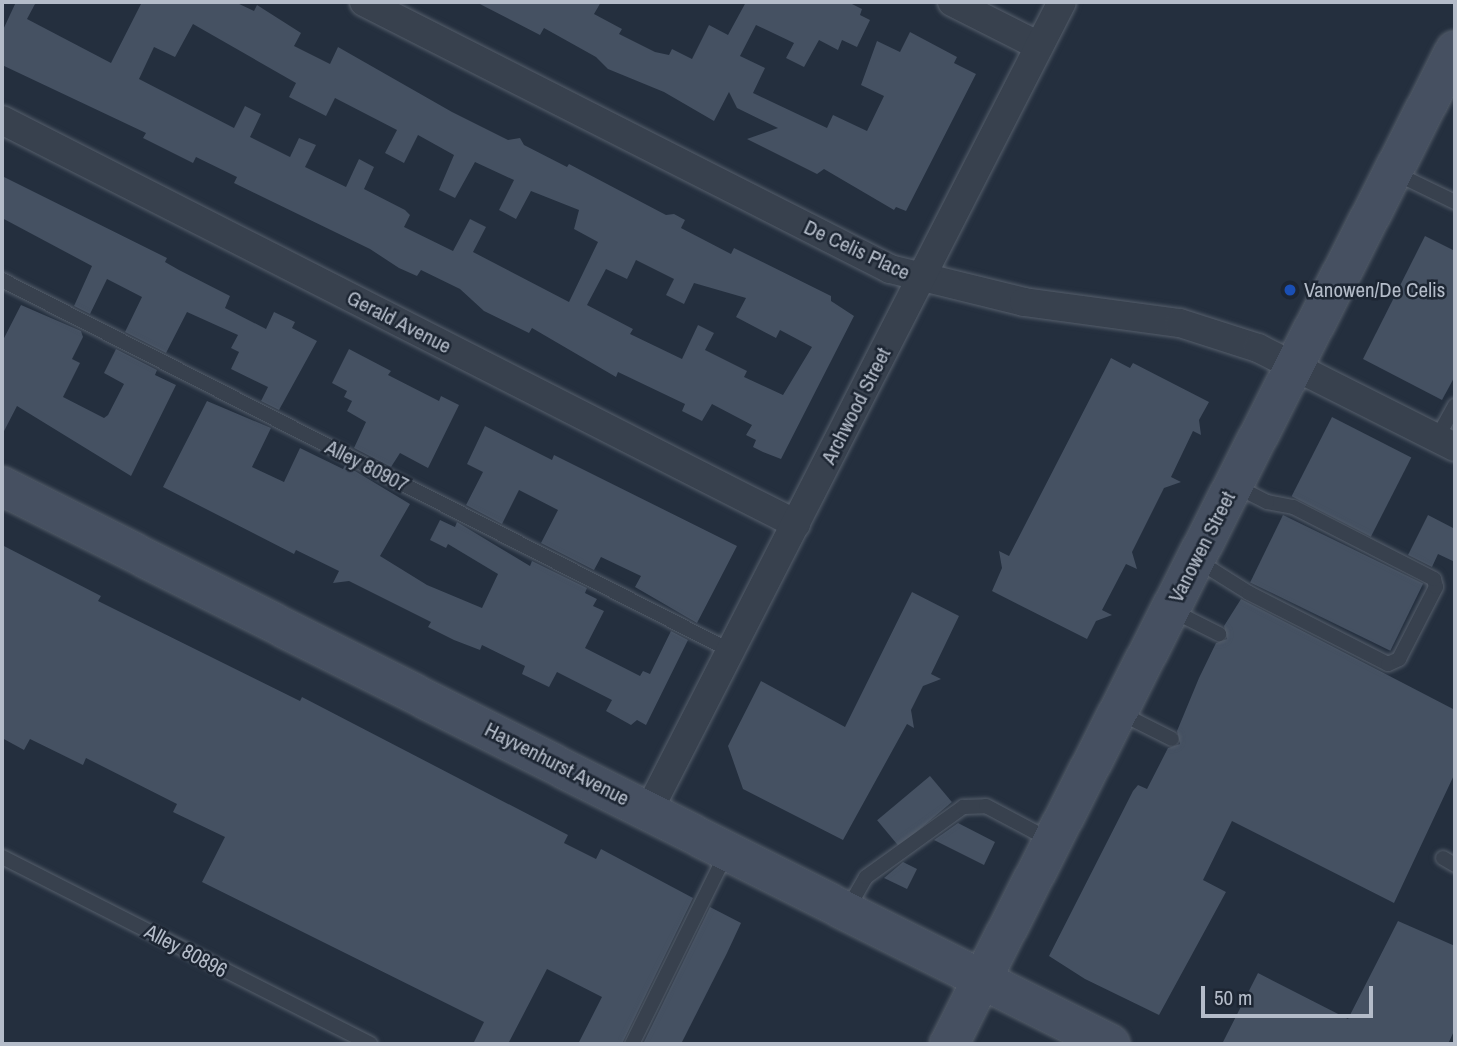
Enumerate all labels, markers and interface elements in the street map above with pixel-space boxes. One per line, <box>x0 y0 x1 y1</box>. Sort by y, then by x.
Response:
street label: De Celis Place <box>800 215 914 285</box>
place label: Vanowen/De Celis <box>1304 277 1445 303</box>
marker: Vanowen/De Celis <box>1282 282 1298 298</box>
street label: Gerald Avenue <box>342 285 456 359</box>
street label: Archwood Street <box>816 344 896 468</box>
street label: Alley 80907 <box>321 434 413 498</box>
street label: Vanowen Street <box>1163 487 1241 607</box>
street label: Hayvenhurst Avenue <box>480 717 634 811</box>
street label: Alley 80896 <box>140 919 232 983</box>
scale bar <box>1205 972 1376 1016</box>
text: 50 m <box>1214 983 1252 1012</box>

